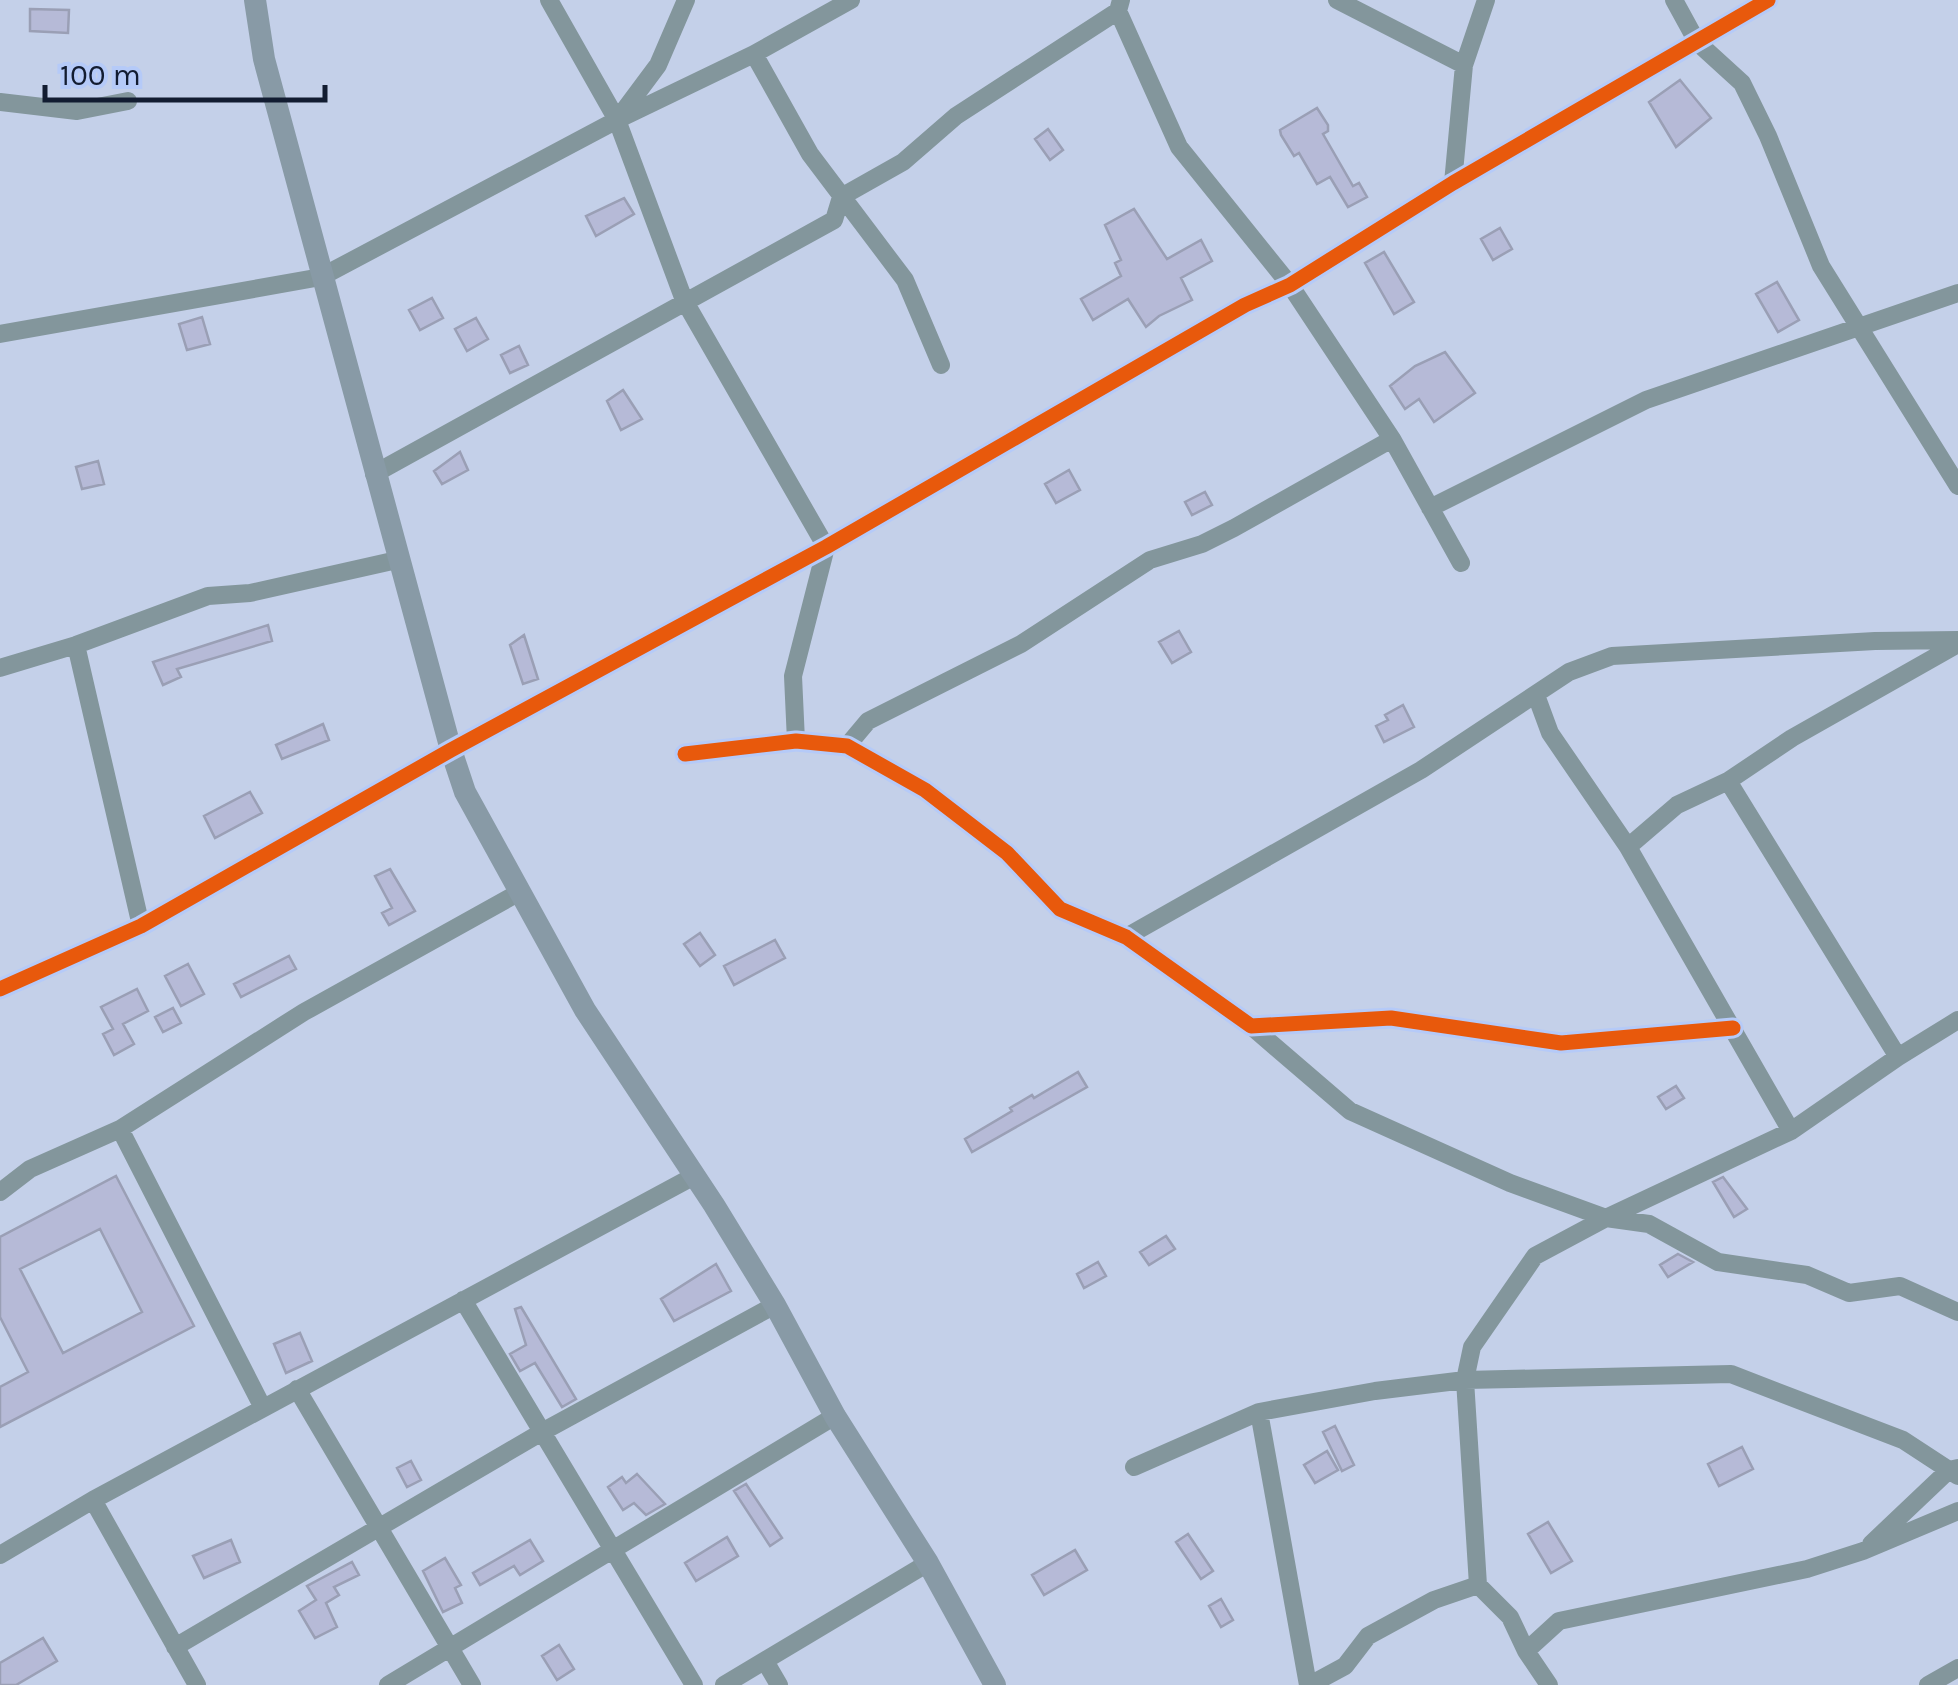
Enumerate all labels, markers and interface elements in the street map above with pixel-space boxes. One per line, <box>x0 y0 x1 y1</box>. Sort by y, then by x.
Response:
scale bar <box>45 40 325 102</box>
text: 100 m <box>60 57 141 93</box>

